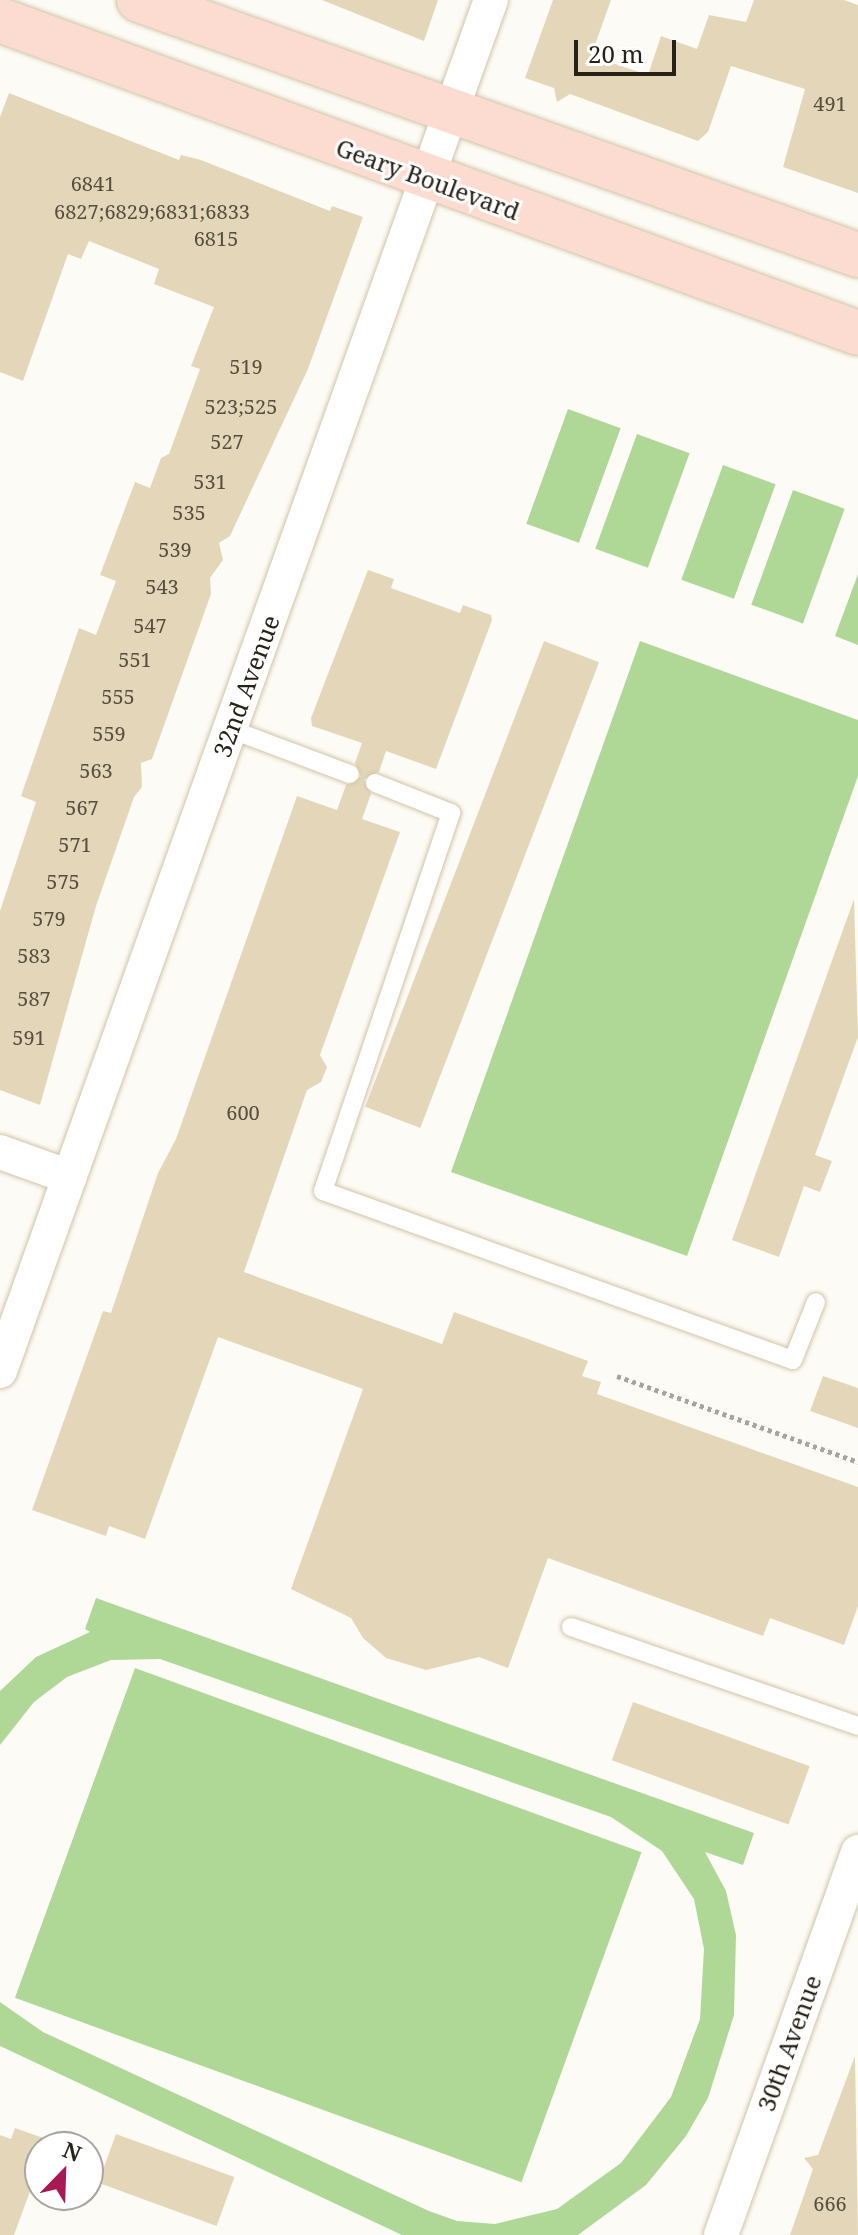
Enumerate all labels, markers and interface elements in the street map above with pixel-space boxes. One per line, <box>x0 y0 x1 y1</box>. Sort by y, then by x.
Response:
scale bar <box>578 24 680 74</box>
text: 20 m <box>588 37 644 70</box>
house number: 491 <box>813 91 847 115</box>
street label: Geary Boulevard <box>332 132 524 226</box>
house number: 6841 <box>71 171 115 195</box>
house number: 6827;6829;6831;6833 <box>54 199 250 223</box>
house number: 6815 <box>194 226 238 250</box>
house number: 519 <box>229 354 263 378</box>
house number: 523;525 <box>205 394 277 418</box>
house number: 527 <box>210 429 244 453</box>
house number: 531 <box>193 469 227 493</box>
house number: 535 <box>172 500 206 524</box>
house number: 539 <box>158 537 192 561</box>
house number: 543 <box>145 574 179 598</box>
street label: 32nd Avenue <box>207 611 285 761</box>
house number: 547 <box>133 613 167 637</box>
house number: 551 <box>118 647 152 671</box>
house number: 555 <box>101 684 135 708</box>
house number: 559 <box>92 721 126 745</box>
house number: 563 <box>79 758 113 782</box>
house number: 567 <box>65 795 99 819</box>
house number: 571 <box>58 832 92 856</box>
house number: 575 <box>46 869 80 893</box>
house number: 579 <box>32 906 66 930</box>
house number: 583 <box>17 943 51 967</box>
house number: 587 <box>17 986 51 1010</box>
house number: 591 <box>12 1025 46 1049</box>
house number: 600 <box>226 1100 260 1124</box>
street label: 30th Avenue <box>751 1971 827 2115</box>
north arrow <box>24 2131 104 2211</box>
text: N <box>59 2134 86 2168</box>
house number: 666 <box>813 2191 847 2215</box>

